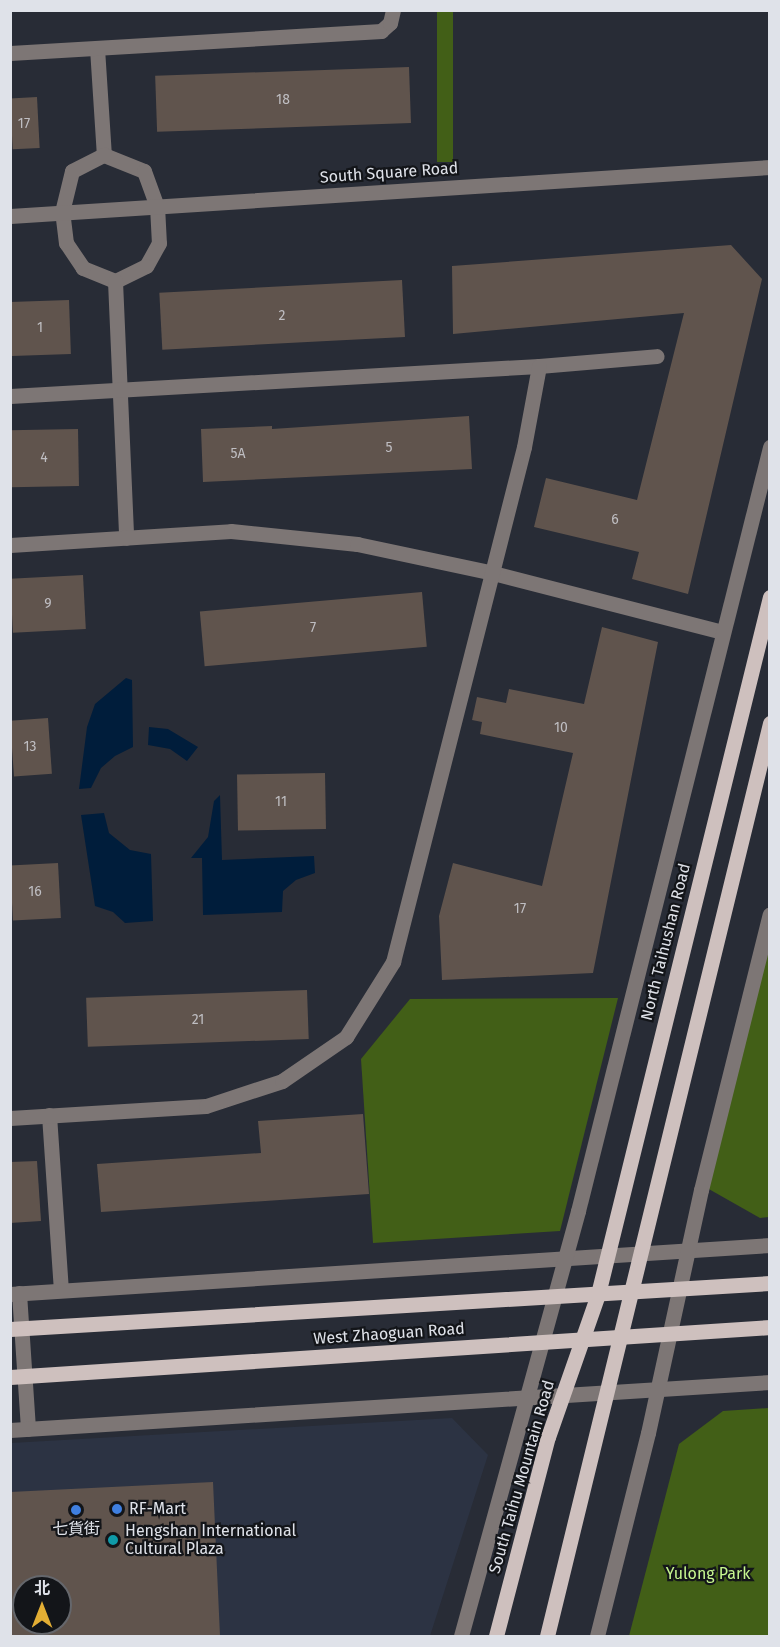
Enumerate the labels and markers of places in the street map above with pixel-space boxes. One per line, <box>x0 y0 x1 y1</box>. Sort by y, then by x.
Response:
place label: RF-Mart <box>129 1499 186 1519</box>
marker: RF-Mart <box>110 1502 124 1516</box>
marker: 七貨街 <box>69 1503 83 1517</box>
place label: 七貨街 <box>52 1519 100 1539</box>
place label: Hengshan International Cultural Plaza <box>125 1521 296 1559</box>
marker: Hengshan International Cultural Plaza <box>106 1533 120 1547</box>

